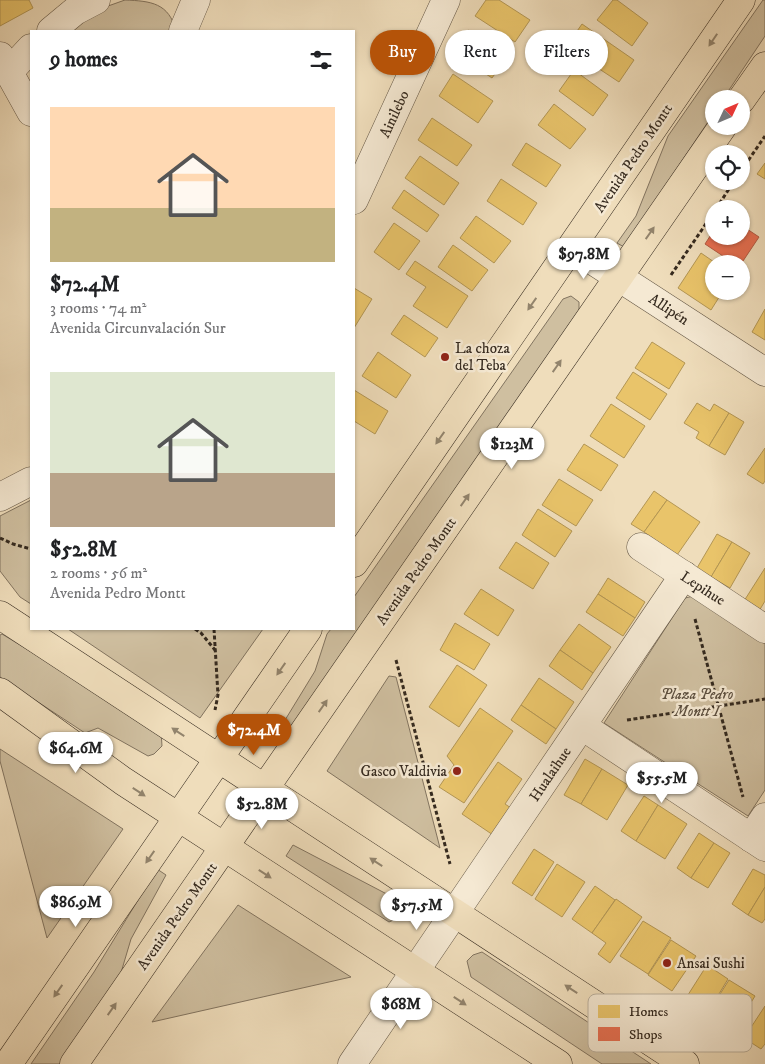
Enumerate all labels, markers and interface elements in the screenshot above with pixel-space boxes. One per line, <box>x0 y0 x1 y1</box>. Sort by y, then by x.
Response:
chip: Buy <box>370 30 435 75</box>
chip: Rent <box>445 30 515 75</box>
chip: Filters <box>525 30 608 75</box>
one-way arrow <box>708 33 718 47</box>
icon: filters <box>307 46 335 74</box>
text: 9 homes <box>50 47 118 73</box>
street label: Ainilebo <box>375 87 414 141</box>
north arrow <box>705 90 750 135</box>
map controls <box>705 90 750 300</box>
street label: Avenida Pedro Montt <box>590 100 677 216</box>
icon: home <box>148 140 238 230</box>
button: locate <box>705 145 750 190</box>
button: + <box>705 200 750 245</box>
one-way arrow <box>645 226 655 239</box>
pin: $97.8M <box>543 238 625 280</box>
text: $97.8M <box>558 244 610 264</box>
button: − <box>705 255 750 300</box>
text: $72.4M <box>50 272 120 298</box>
street label: Allipén <box>645 289 692 329</box>
one-way arrow <box>527 297 537 311</box>
text: 3 rooms · 74 m² <box>50 298 147 318</box>
text: Avenida Circunvalación Sur <box>50 318 226 338</box>
place label: La choza del Teba <box>455 339 510 375</box>
marker: La choza del Teba <box>439 351 451 363</box>
one-way arrow <box>552 360 562 373</box>
icon: home <box>148 405 238 495</box>
pin: $123M <box>477 428 547 470</box>
one-way arrow <box>435 431 445 445</box>
text: $123M <box>490 434 534 454</box>
one-way arrow <box>460 493 470 507</box>
street label: Avenida Pedro Montt <box>372 514 461 629</box>
text: $52.8M <box>50 537 117 563</box>
text: 2 rooms · 56 m² <box>50 563 147 583</box>
street label: Lepihue <box>677 567 729 610</box>
text: Avenida Pedro Montt <box>50 583 186 603</box>
one-way arrow <box>276 662 285 676</box>
park label: Plaza Pedro Montt I <box>661 685 734 721</box>
one-way arrow <box>318 699 328 713</box>
pin: $72.4M <box>213 714 295 756</box>
text: $72.4M <box>227 720 281 740</box>
one-way arrow <box>171 727 185 737</box>
pin: $64.6M <box>35 732 117 774</box>
text: $64.6M <box>49 738 103 758</box>
street label: Hualaihue <box>525 743 576 805</box>
place label: Gasco Valdivia <box>361 762 448 781</box>
pin: $55.5M <box>621 762 703 804</box>
marker: Gasco Valdivia <box>451 765 463 777</box>
text: $55.5M <box>637 768 687 788</box>
one-way arrow <box>133 787 146 797</box>
pin: $52.8M <box>221 788 303 830</box>
text: $52.8M <box>236 794 288 814</box>
one-way arrow <box>145 850 155 864</box>
one-way arrow <box>370 857 383 866</box>
street label: Avenida Pedro Montt <box>133 859 222 974</box>
one-way arrow <box>258 870 271 879</box>
pin: $86.9M <box>35 886 117 928</box>
pin: $57.5M <box>376 888 458 931</box>
text: $86.9M <box>50 892 102 912</box>
text: $57.5M <box>391 895 443 915</box>
place label: Ansai Sushi <box>677 954 745 973</box>
marker: Ansai Sushi <box>661 957 673 969</box>
one-way arrow <box>53 984 63 998</box>
one-way arrow <box>564 984 577 994</box>
pin: $68M <box>371 988 431 1030</box>
text: $68M <box>381 994 421 1014</box>
legend <box>588 994 752 1052</box>
one-way arrow <box>453 996 466 1006</box>
one-way arrow <box>107 1003 117 1016</box>
text: Homes <box>629 1003 669 1021</box>
text: Shops <box>629 1026 662 1044</box>

